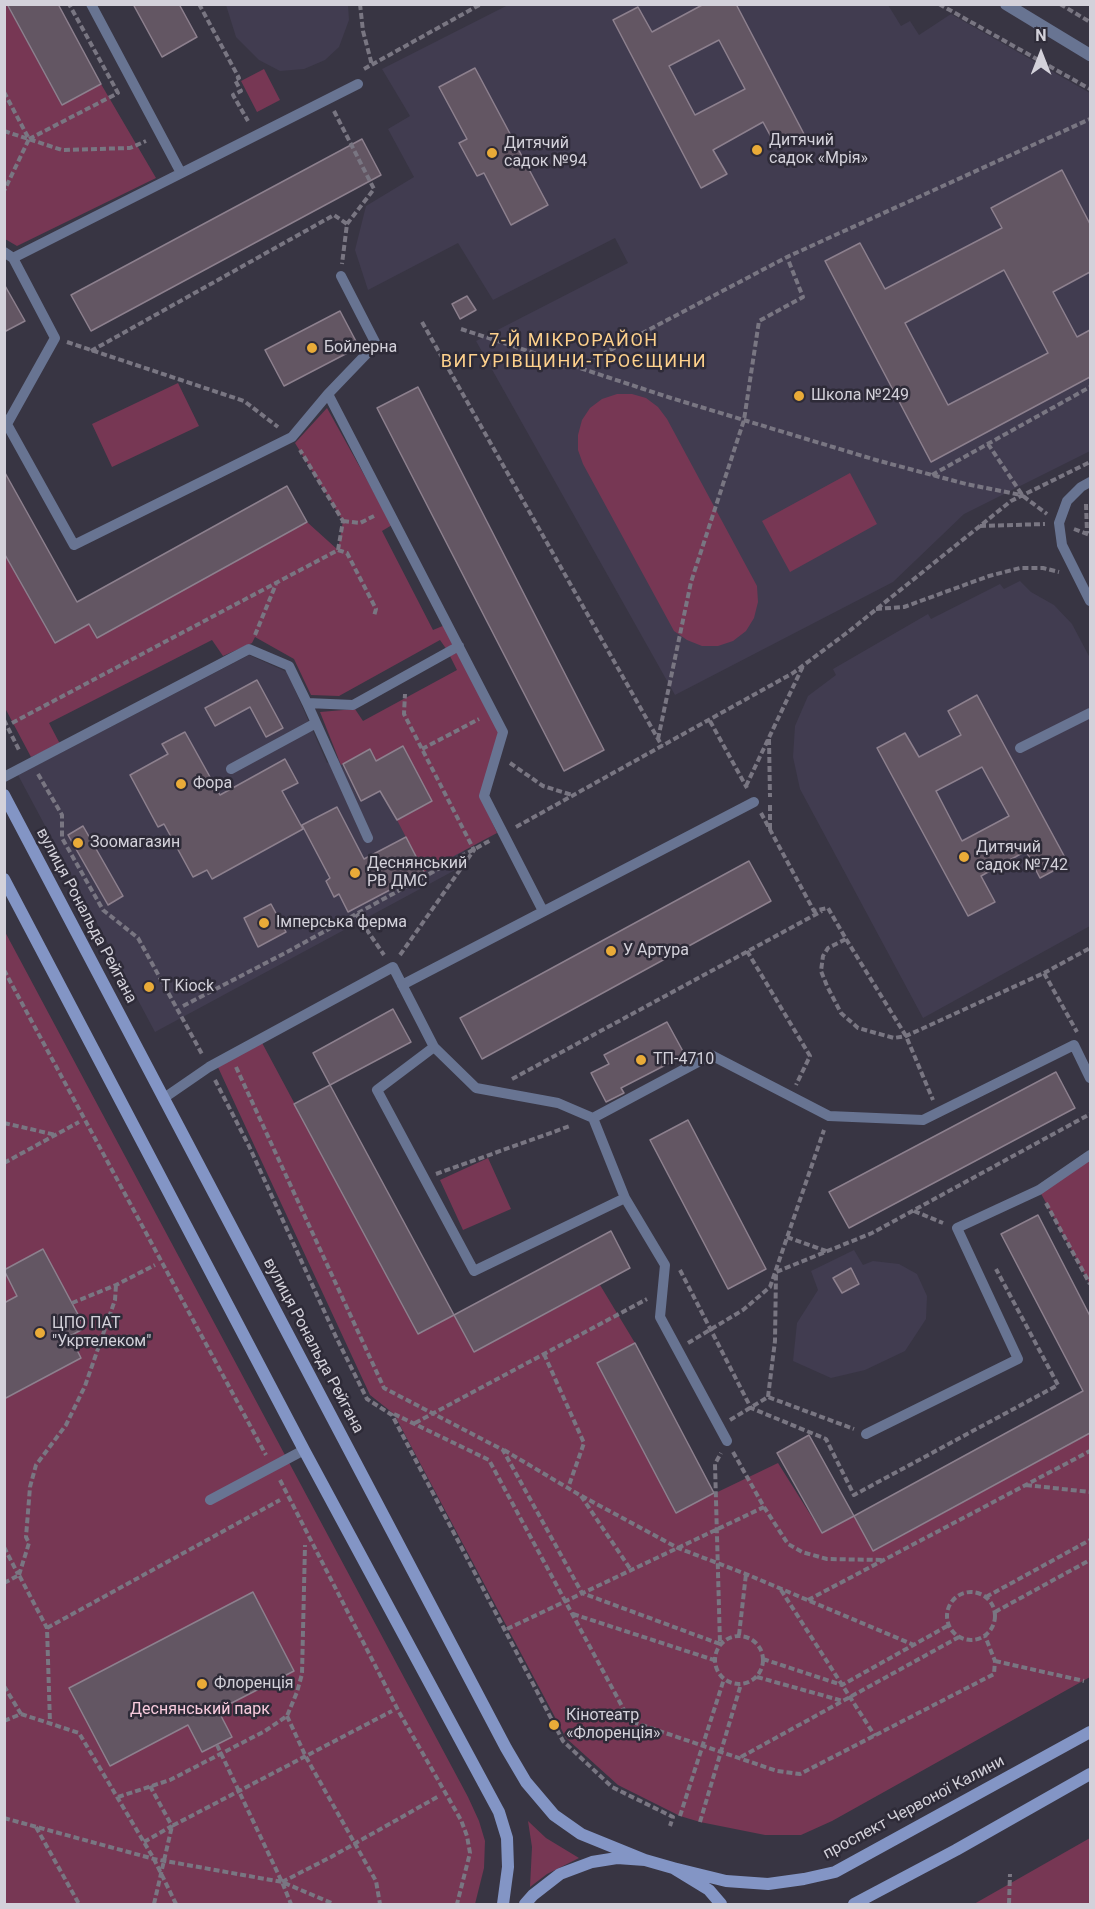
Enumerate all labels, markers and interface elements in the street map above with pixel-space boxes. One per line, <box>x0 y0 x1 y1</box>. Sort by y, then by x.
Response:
north arrow <box>1011 24 1071 84</box>
text: N <box>1035 26 1047 45</box>
place label: Дитячий садок «Мрія» <box>769 131 868 169</box>
place label: Дитячий садок №94 <box>504 134 587 172</box>
marker: Дитячий садок «Мрія» <box>750 143 764 157</box>
marker: Дитячий садок №94 <box>485 146 499 160</box>
district label: 7-Й МІКРОРАЙОН ВИГУРІВЩИНИ-ТРОЄЩИНИ <box>441 330 707 372</box>
place label: Бойлерна <box>324 338 397 358</box>
marker: Бойлерна <box>305 341 319 355</box>
place label: Школа №249 <box>811 386 909 406</box>
marker: Школа №249 <box>792 389 806 403</box>
place label: Фора <box>193 774 232 794</box>
marker: Фора <box>174 777 188 791</box>
street label: вулиця Рональда Рейгана <box>32 825 140 1007</box>
place label: Зоомагазин <box>90 833 180 853</box>
marker: Зоомагазин <box>71 836 85 850</box>
place label: Дитячий садок №742 <box>976 838 1068 876</box>
marker: Дитячий садок №742 <box>957 850 971 864</box>
place label: Деснянський РВ ДМС <box>367 854 467 892</box>
marker: Деснянський РВ ДМС <box>348 866 362 880</box>
place label: Імперська ферма <box>276 913 407 933</box>
marker: Імперська ферма <box>257 916 271 930</box>
place label: У Артура <box>623 941 689 961</box>
marker: У Артура <box>604 944 618 958</box>
place label: T Kiock <box>161 977 214 997</box>
marker: T Kiock <box>142 980 156 994</box>
place label: ТП-4710 <box>653 1050 714 1070</box>
marker: ТП-4710 <box>634 1053 648 1067</box>
street label: вулиця Рональда Рейгана <box>259 1255 367 1437</box>
place label: ЦПО ПАТ "Укртелеком" <box>52 1314 151 1352</box>
marker: ЦПО ПАТ "Укртелеком" <box>33 1326 47 1340</box>
place label: Флоренція <box>214 1674 294 1694</box>
marker: Флоренція <box>195 1677 209 1691</box>
park label: Деснянський парк <box>130 1700 270 1720</box>
place label: Кінотеатр «Флоренція» <box>566 1706 661 1744</box>
marker: Кінотеатр «Флоренція» <box>547 1718 561 1732</box>
street label: проспект Червоної Калини <box>820 1752 1008 1864</box>

